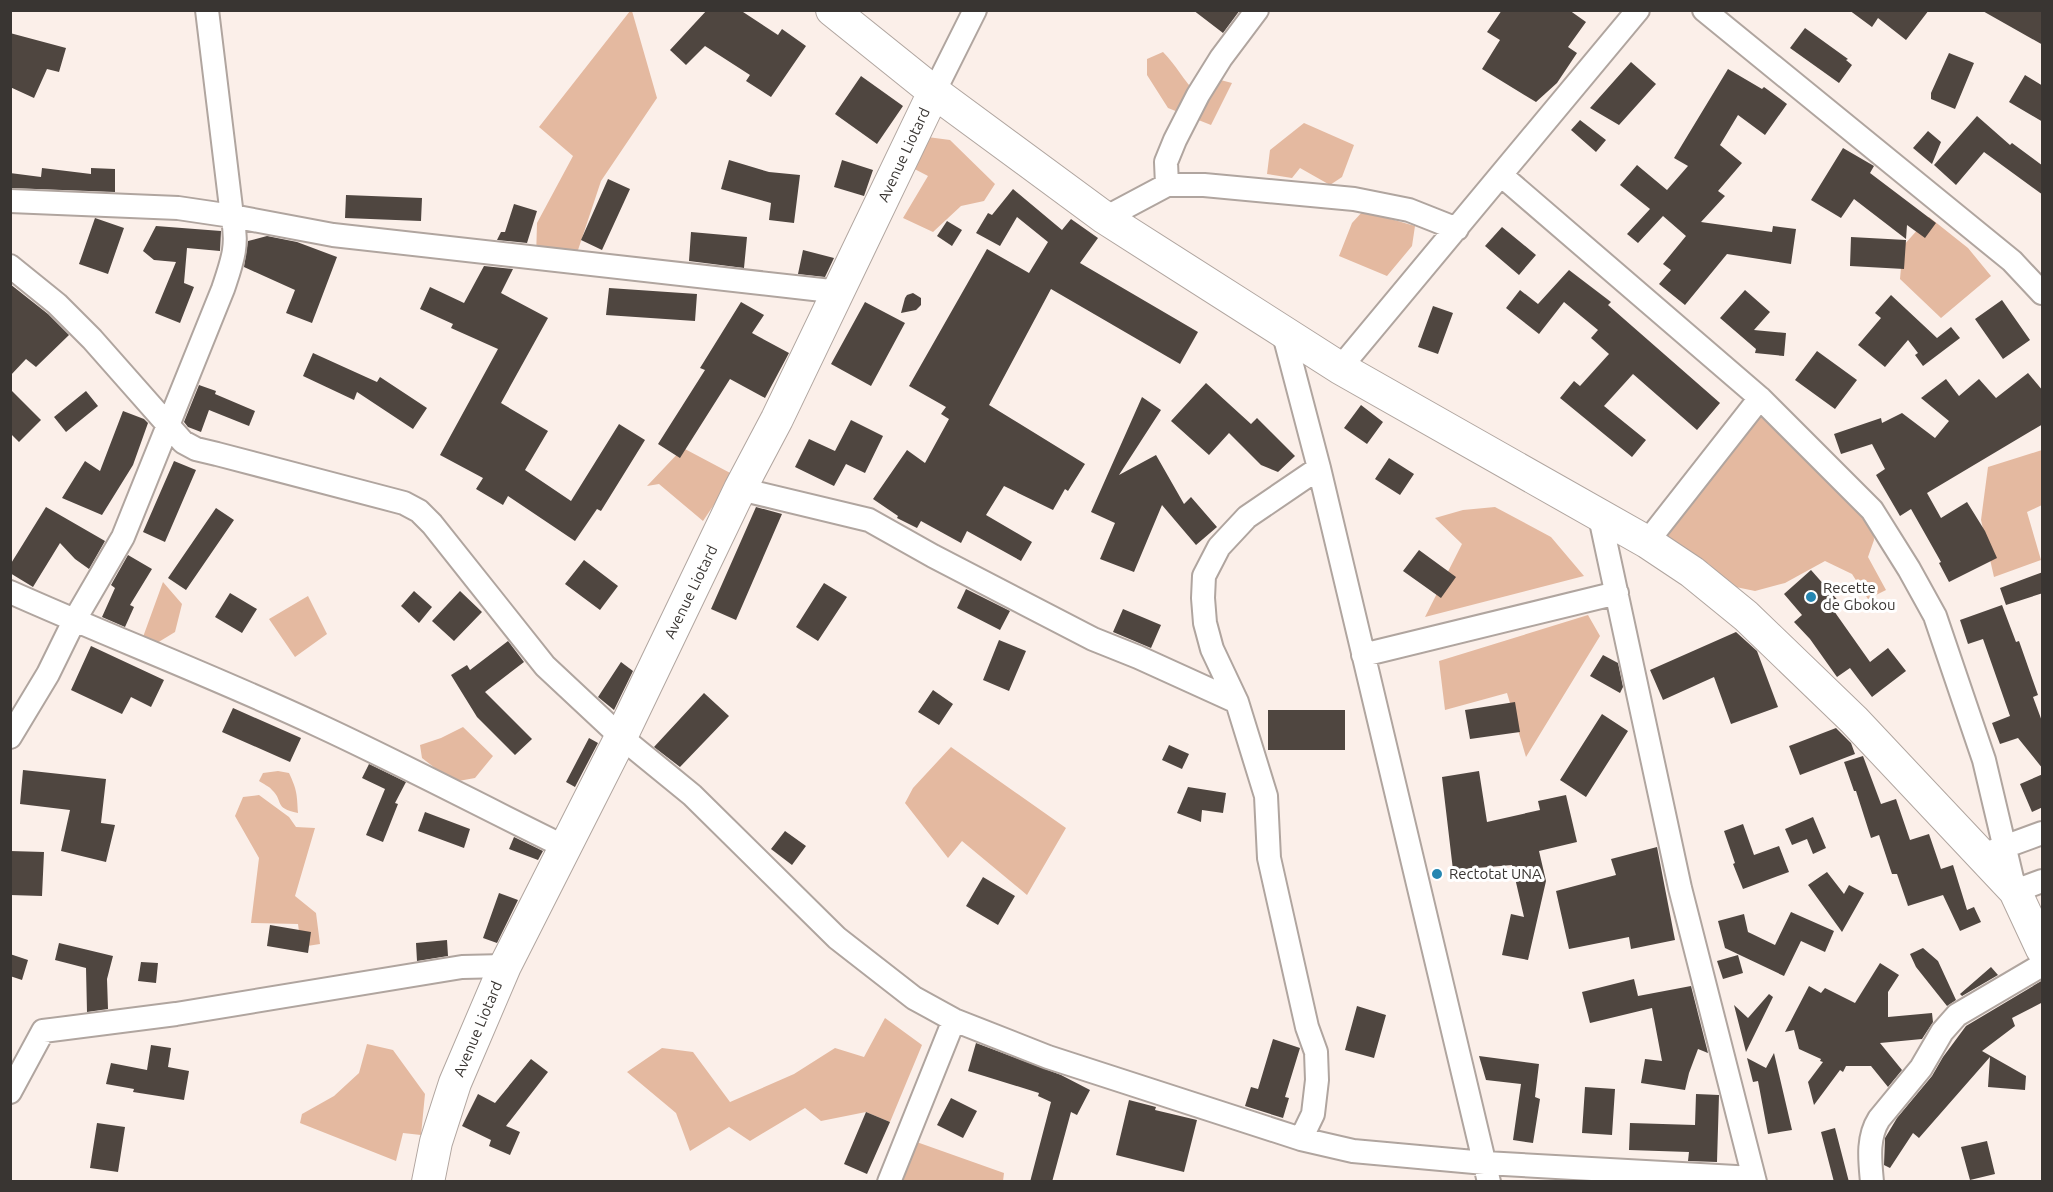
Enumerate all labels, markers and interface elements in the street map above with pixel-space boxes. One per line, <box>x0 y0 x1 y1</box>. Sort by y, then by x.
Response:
street label: Avenue Liotard <box>874 105 933 205</box>
street label: Avenue Liotard <box>661 542 721 641</box>
place label: Recette de Gbokou <box>1823 579 1896 613</box>
marker: Recette de Gbokou <box>1804 590 1818 604</box>
place label: Rectotat UNA <box>1449 865 1542 882</box>
marker: Rectotat UNA <box>1430 867 1444 881</box>
street label: Avenue Liotard <box>450 979 505 1079</box>

